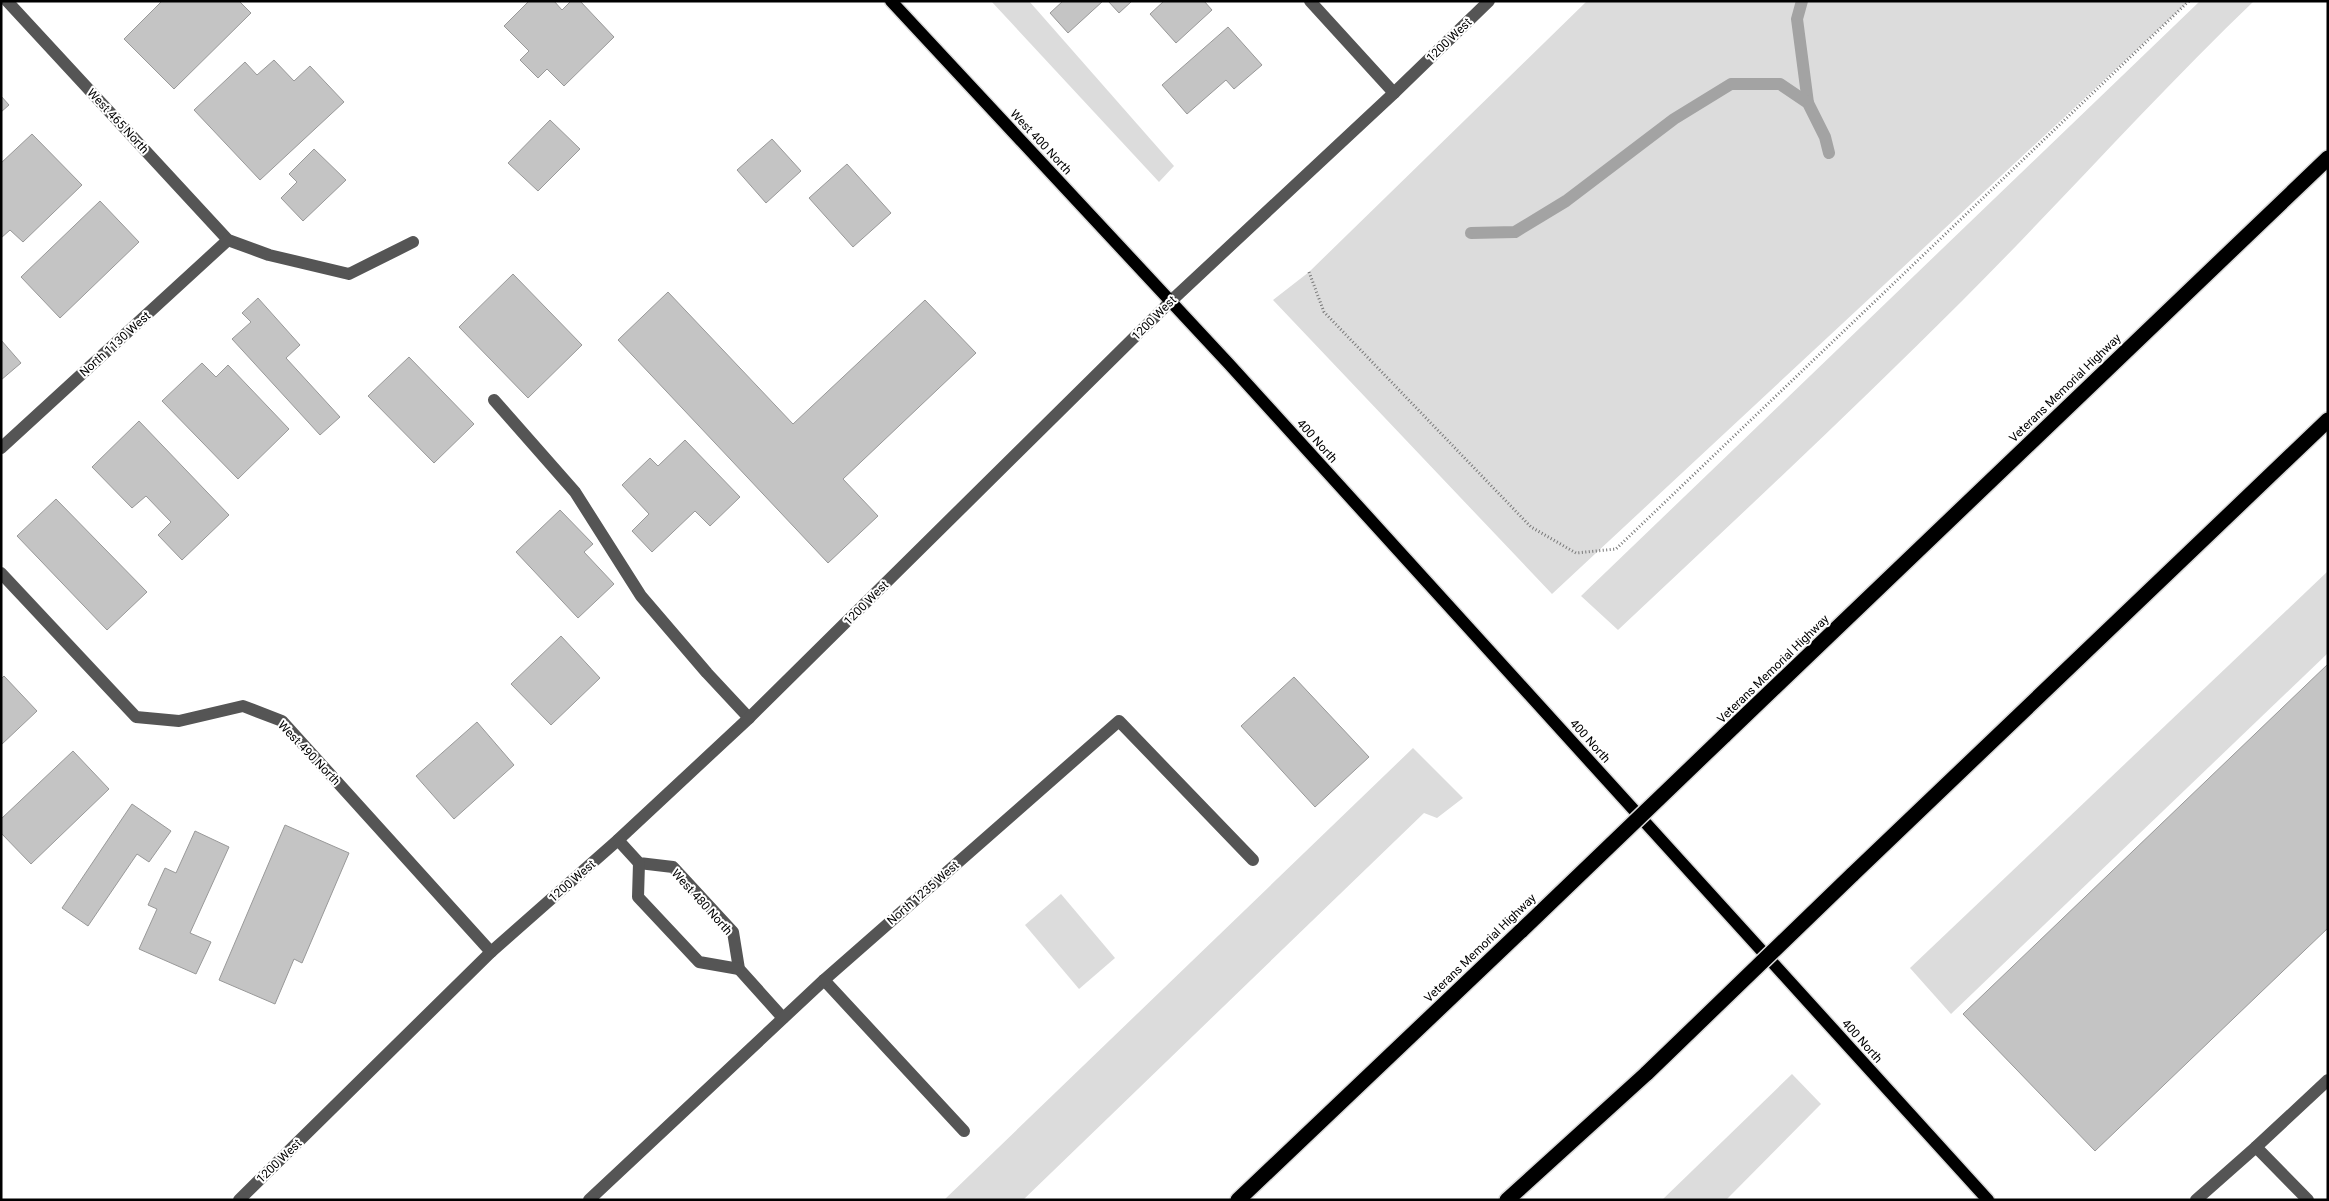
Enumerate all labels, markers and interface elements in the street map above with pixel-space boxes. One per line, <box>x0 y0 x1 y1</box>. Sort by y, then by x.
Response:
street label: 1200 West <box>1424 15 1474 65</box>
street label: West 465 North <box>84 86 152 156</box>
street label: West 400 North <box>1007 107 1075 177</box>
street label: 1200 West <box>1129 293 1179 343</box>
street label: North 1130 West <box>77 309 153 379</box>
street label: Veterans Memorial Highway <box>2006 331 2124 445</box>
street label: 400 North <box>1294 416 1340 466</box>
street label: 1200 West <box>841 578 891 628</box>
street label: Veterans Memorial Highway <box>1714 612 1832 726</box>
street label: 400 North <box>1567 716 1613 766</box>
street label: West 490 North <box>275 718 343 788</box>
street label: 1200 West <box>546 857 598 905</box>
street label: North 1235 West <box>884 858 962 928</box>
street label: West 480 North <box>669 866 735 938</box>
street label: Veterans Memorial Highway <box>1421 891 1539 1005</box>
street label: 400 North <box>1839 1016 1885 1066</box>
street label: 1200 West <box>254 1136 304 1186</box>

